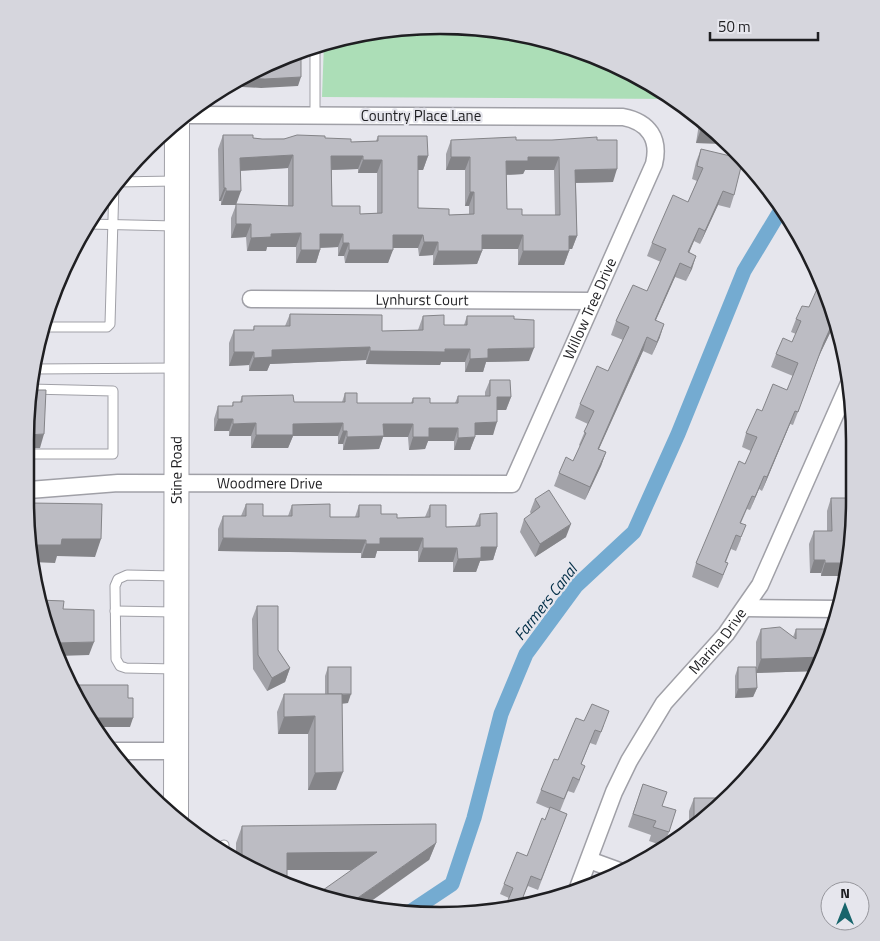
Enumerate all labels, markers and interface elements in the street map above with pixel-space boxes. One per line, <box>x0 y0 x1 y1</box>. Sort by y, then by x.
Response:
scale bar <box>710 10 818 42</box>
text: 50 m <box>718 15 751 38</box>
street label: Country Place Lane <box>361 104 481 127</box>
street label: Willow Tree Drive <box>557 254 622 363</box>
street label: Lynhurst Court <box>375 288 469 311</box>
street label: Stine Road <box>164 436 188 504</box>
street label: Woodmere Drive <box>217 471 323 495</box>
water label: Farmers Canal <box>507 557 583 645</box>
street label: Marina Drive <box>683 603 752 679</box>
north arrow <box>820 881 870 931</box>
text: N <box>840 882 850 903</box>

